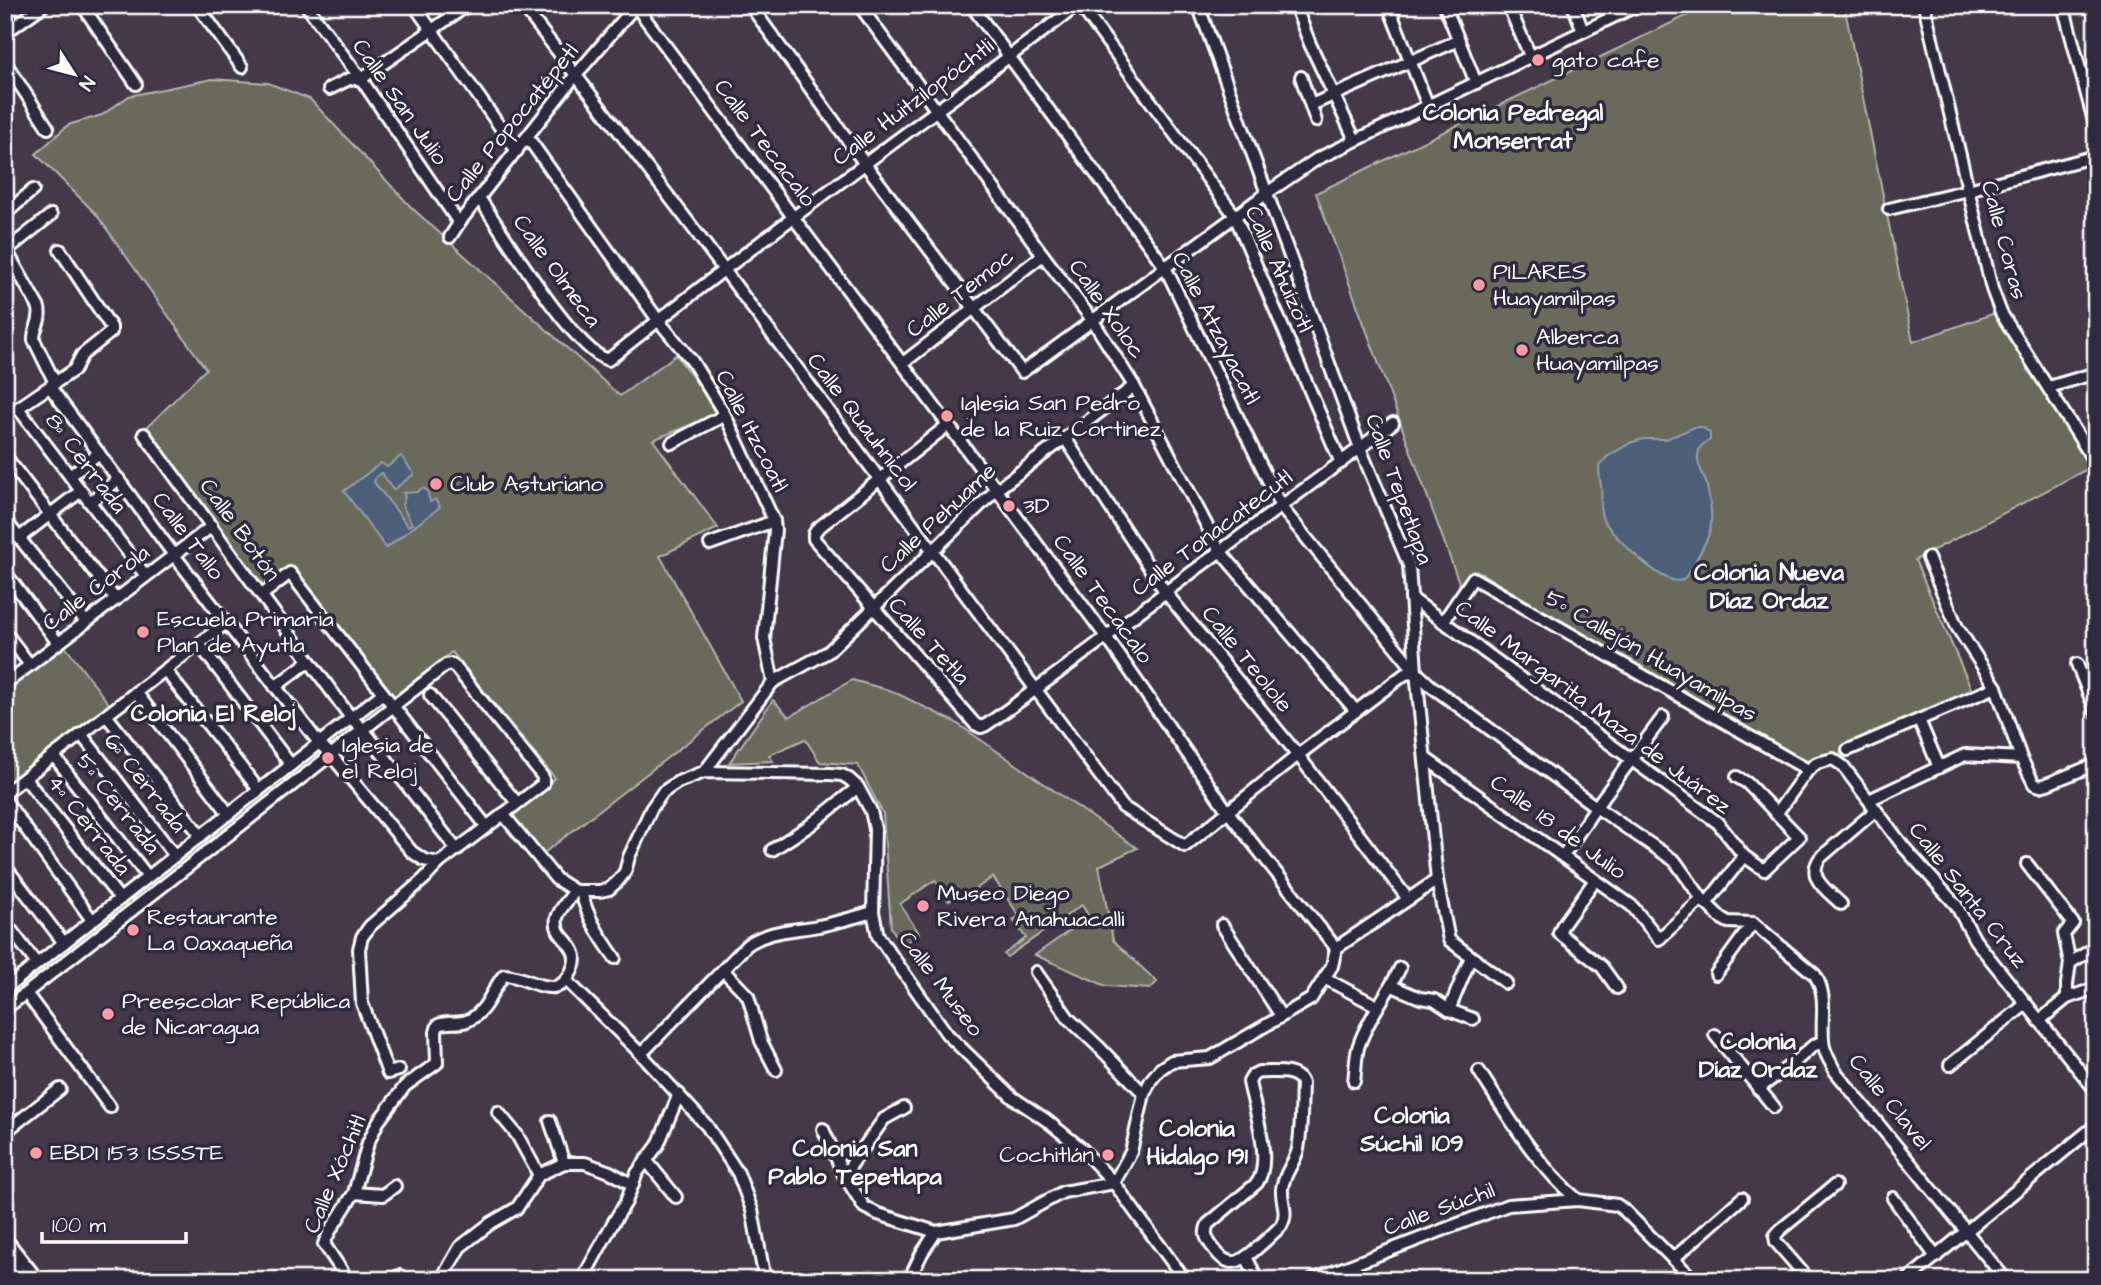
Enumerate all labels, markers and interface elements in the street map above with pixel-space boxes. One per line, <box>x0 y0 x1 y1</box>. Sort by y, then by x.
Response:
street label: Calle Huitzilopóchtli <box>826 30 1001 173</box>
street label: Calle San Julio <box>344 32 456 172</box>
street label: Calle Popocatépetl <box>438 37 586 209</box>
north arrow <box>38 38 108 108</box>
place label: gato cafe <box>1552 44 1659 77</box>
marker: gato cafe <box>1530 52 1546 68</box>
text: N <box>72 70 101 96</box>
street label: Calle Tecacalo <box>706 72 824 214</box>
district label: Colonia Pedregal Monserrat <box>1423 96 1603 158</box>
street label: Calle Coras <box>1973 177 2035 303</box>
street label: Calle Ahuízotl <box>1237 201 1321 337</box>
street label: Calle Olmeca <box>505 208 609 334</box>
street label: Calle Temoc <box>899 241 1021 345</box>
street label: Calle Atzayacatl <box>1163 246 1268 410</box>
street label: Calle Xoloc <box>1061 253 1153 365</box>
place label: PILARES Huayamilpas <box>1493 256 1616 315</box>
marker: PILARES Huayamilpas <box>1471 277 1487 293</box>
place label: Alberca Huayamilpas <box>1536 321 1659 380</box>
marker: Alberca Huayamilpas <box>1514 342 1530 358</box>
street label: Calle Quauhnicol <box>799 346 925 498</box>
street label: Calle Itzcoatl <box>708 364 796 498</box>
place label: Iglesia San Pedro de la Ruiz Cortinez <box>961 387 1162 445</box>
street label: 8ª Cerrada <box>37 406 135 520</box>
marker: Iglesia San Pedro de la Ruiz Cortinez <box>939 408 955 424</box>
street label: Calle Tepetlapa <box>1357 409 1441 569</box>
street label: Calle Pehuame <box>873 455 1003 581</box>
street label: Calle Tonacatecutl <box>1125 462 1299 604</box>
place label: Club Asturiano <box>450 468 603 500</box>
street label: Calle Botón <box>192 472 288 588</box>
marker: Club Asturiano <box>428 476 444 492</box>
street label: Calle Tallo <box>144 485 232 587</box>
place label: 3D <box>1023 490 1050 522</box>
marker: 3D <box>1001 498 1017 514</box>
street label: Calle Tecacalo <box>1045 528 1161 670</box>
street label: Calle Corola <box>36 537 157 639</box>
district label: Colonia Nueva Díaz Ordaz <box>1694 556 1845 618</box>
street label: 5º Callejón Huayamilpas <box>1539 582 1763 731</box>
street label: Calle Tetla <box>881 590 977 692</box>
street label: Calle Margarita Maza de Juárez <box>1447 592 1738 823</box>
street label: Calle Teolole <box>1194 599 1300 719</box>
place label: Escuela Primaria Plan de Ayutla <box>157 603 334 662</box>
marker: Escuela Primaria Plan de Ayutla <box>135 624 151 640</box>
district label: Colonia El Reloj <box>131 697 296 731</box>
street label: 6ª Cerrada <box>96 726 194 840</box>
place label: Iglesia de el Reloj <box>342 729 434 787</box>
street label: 5ª Cerrada <box>68 747 168 862</box>
marker: Iglesia de el Reloj <box>320 750 336 766</box>
street label: Calle 18 de Julio <box>1483 767 1633 887</box>
street label: 4ª Cerrada <box>39 768 139 882</box>
street label: Calle Santa Cruz <box>1901 815 2036 975</box>
place label: Museo Diego Rivera Anahuacalli <box>937 877 1125 935</box>
marker: Museo Diego Rivera Anahuacalli <box>915 898 931 914</box>
place label: Restaurante La Oaxaqueña <box>147 901 293 959</box>
marker: Restaurante La Oaxaqueña <box>125 922 141 938</box>
street label: Calle Museo <box>891 925 991 1043</box>
place label: Preescolar República de Nicaragua <box>122 985 350 1044</box>
marker: Preescolar República de Nicaragua <box>100 1006 116 1022</box>
district label: Colonia Díaz Ordaz <box>1699 1025 1818 1087</box>
street label: Calle Clavel <box>1841 1047 1939 1157</box>
district label: Colonia Súchil 109 <box>1359 1099 1464 1161</box>
street label: Calle Xóchitl <box>296 1110 374 1238</box>
district label: Colonia Hidalgo 191 <box>1146 1112 1249 1175</box>
district label: Colonia San Pablo Tepetlapa <box>768 1132 942 1194</box>
place label: EBDI 153 ISSSTE <box>50 1137 224 1169</box>
place label: Cochitlán <box>999 1139 1094 1171</box>
marker: EBDI 153 ISSSTE <box>28 1145 44 1161</box>
marker: Cochitlán <box>1100 1147 1116 1163</box>
street label: Calle Súchil <box>1379 1174 1499 1244</box>
scale bar <box>42 1201 186 1245</box>
text: 100 m <box>52 1211 107 1240</box>

